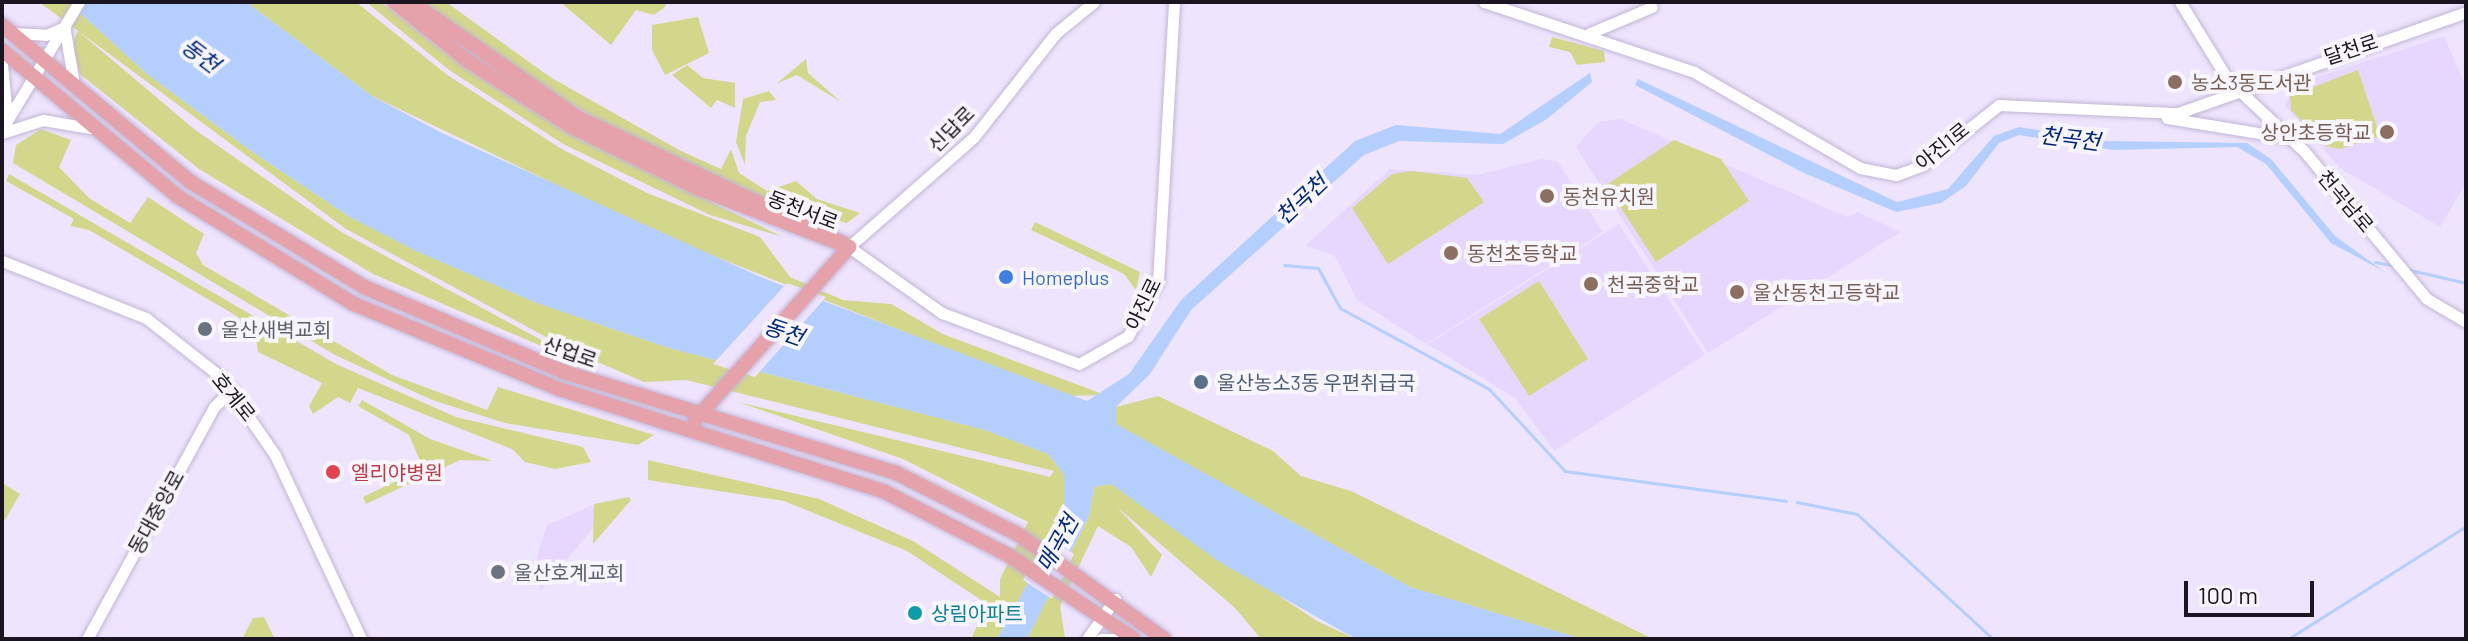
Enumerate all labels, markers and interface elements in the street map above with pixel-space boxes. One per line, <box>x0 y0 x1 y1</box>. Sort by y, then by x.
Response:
street label: 달천로 <box>2321 29 2381 69</box>
water label: 동천 <box>177 32 225 78</box>
place label: 농소3동도서관 <box>2191 70 2312 94</box>
marker: 농소3동도서관 <box>2166 73 2184 91</box>
street label: 신답로 <box>923 101 979 157</box>
street label: 아진1로 <box>1910 117 1974 175</box>
place label: 상안초등학교 <box>2261 120 2371 144</box>
water label: 천곡천 <box>2038 121 2102 155</box>
marker: 상안초등학교 <box>2378 123 2396 141</box>
street label: 천곡남로 <box>2313 165 2379 237</box>
water label: 천곡천 <box>1270 169 1332 229</box>
place label: 동천유치원 <box>1563 184 1655 208</box>
street label: 동천서로 <box>764 186 842 234</box>
marker: 동천유치원 <box>1538 187 1556 205</box>
place label: 동천초등학교 <box>1467 241 1577 265</box>
marker: 동천초등학교 <box>1442 244 1460 262</box>
place label: Homeplus <box>1022 265 1109 289</box>
marker: Homeplus <box>997 268 1015 286</box>
place label: 천곡중학교 <box>1607 272 1699 296</box>
street label: 아진로 <box>1120 274 1166 334</box>
marker: 천곡중학교 <box>1582 275 1600 293</box>
place label: 울산동천고등학교 <box>1753 280 1900 304</box>
marker: 울산동천고등학교 <box>1728 283 1746 301</box>
water label: 동천 <box>761 312 807 350</box>
place label: 울산새벽교회 <box>221 317 331 341</box>
marker: 울산새벽교회 <box>196 320 214 338</box>
street label: 산업로 <box>540 332 600 372</box>
street label: 호계로 <box>207 368 261 426</box>
place label: 울산농소3동 우편취급국 <box>1217 370 1415 394</box>
marker: 울산농소3동 우편취급국 <box>1192 373 1210 391</box>
place label: 엘리야병원 <box>351 460 443 484</box>
marker: 엘리야병원 <box>322 461 344 483</box>
street label: 동대중앙로 <box>123 466 189 558</box>
water label: 매곡천 <box>1031 510 1083 576</box>
place label: 울산호계교회 <box>514 560 624 584</box>
marker: 울산호계교회 <box>489 563 507 581</box>
scale bar <box>2188 565 2318 615</box>
text: 100 m <box>2198 580 2258 609</box>
place label: 상림아파트 <box>931 601 1023 625</box>
marker: 상림아파트 <box>906 604 924 622</box>

